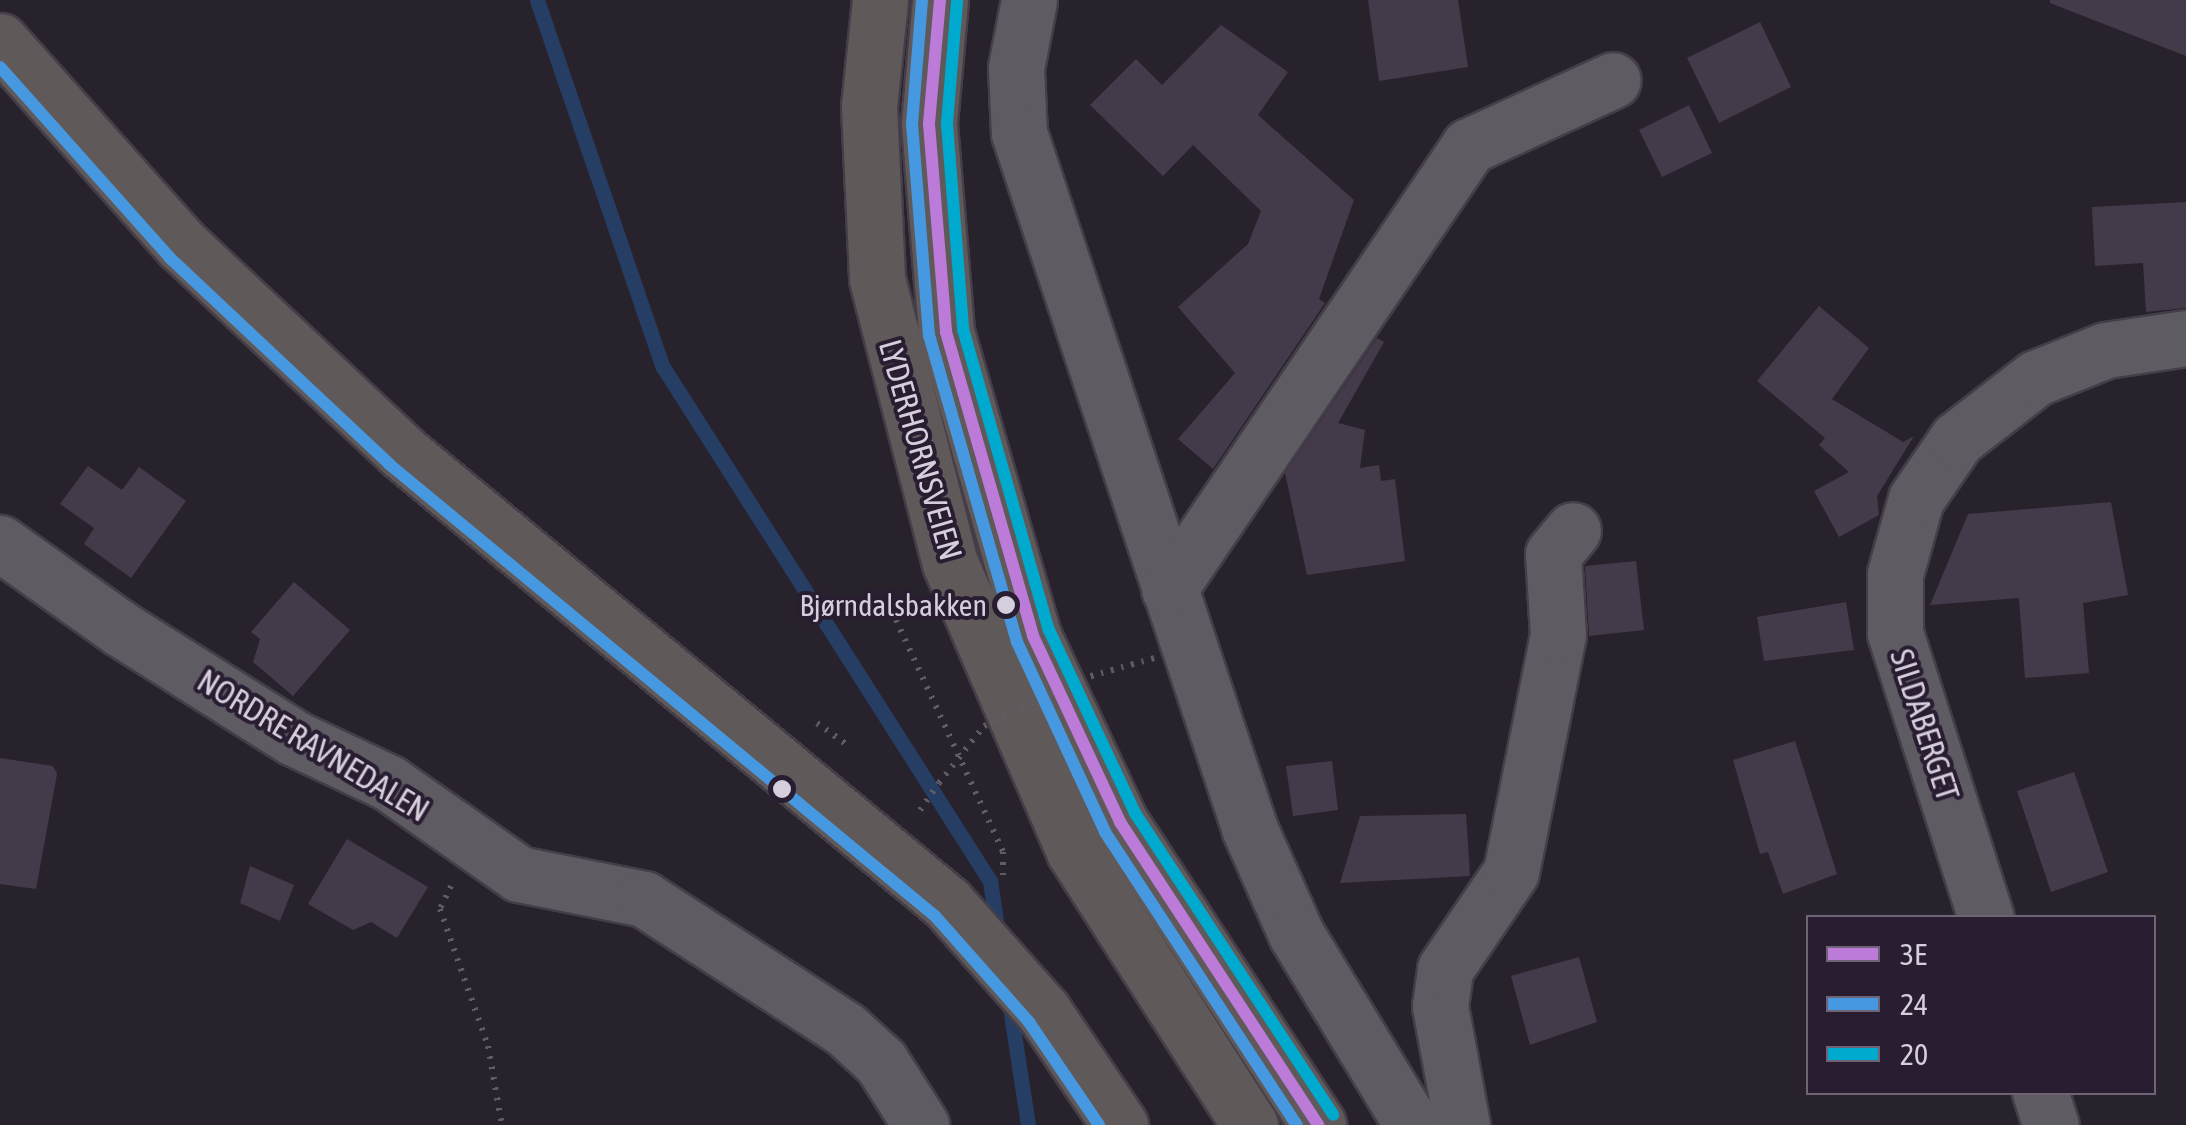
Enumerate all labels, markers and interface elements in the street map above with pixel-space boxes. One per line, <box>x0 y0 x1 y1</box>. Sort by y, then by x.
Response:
street label: LYDERHORNSVEIEN <box>870 335 970 565</box>
place label: Bjørndalsbakken <box>800 587 987 623</box>
marker: Bjørndalsbakken <box>996 595 1016 615</box>
street label: SILDABERGET <box>1882 645 1966 805</box>
street label: NORDRE RAVNEDALEN <box>190 662 436 830</box>
unlabelled marker <box>772 779 792 799</box>
legend <box>1806 915 2156 1095</box>
text: 3E <box>1900 937 1927 971</box>
text: 24 <box>1900 987 1928 1021</box>
text: 20 <box>1900 1037 1928 1071</box>

